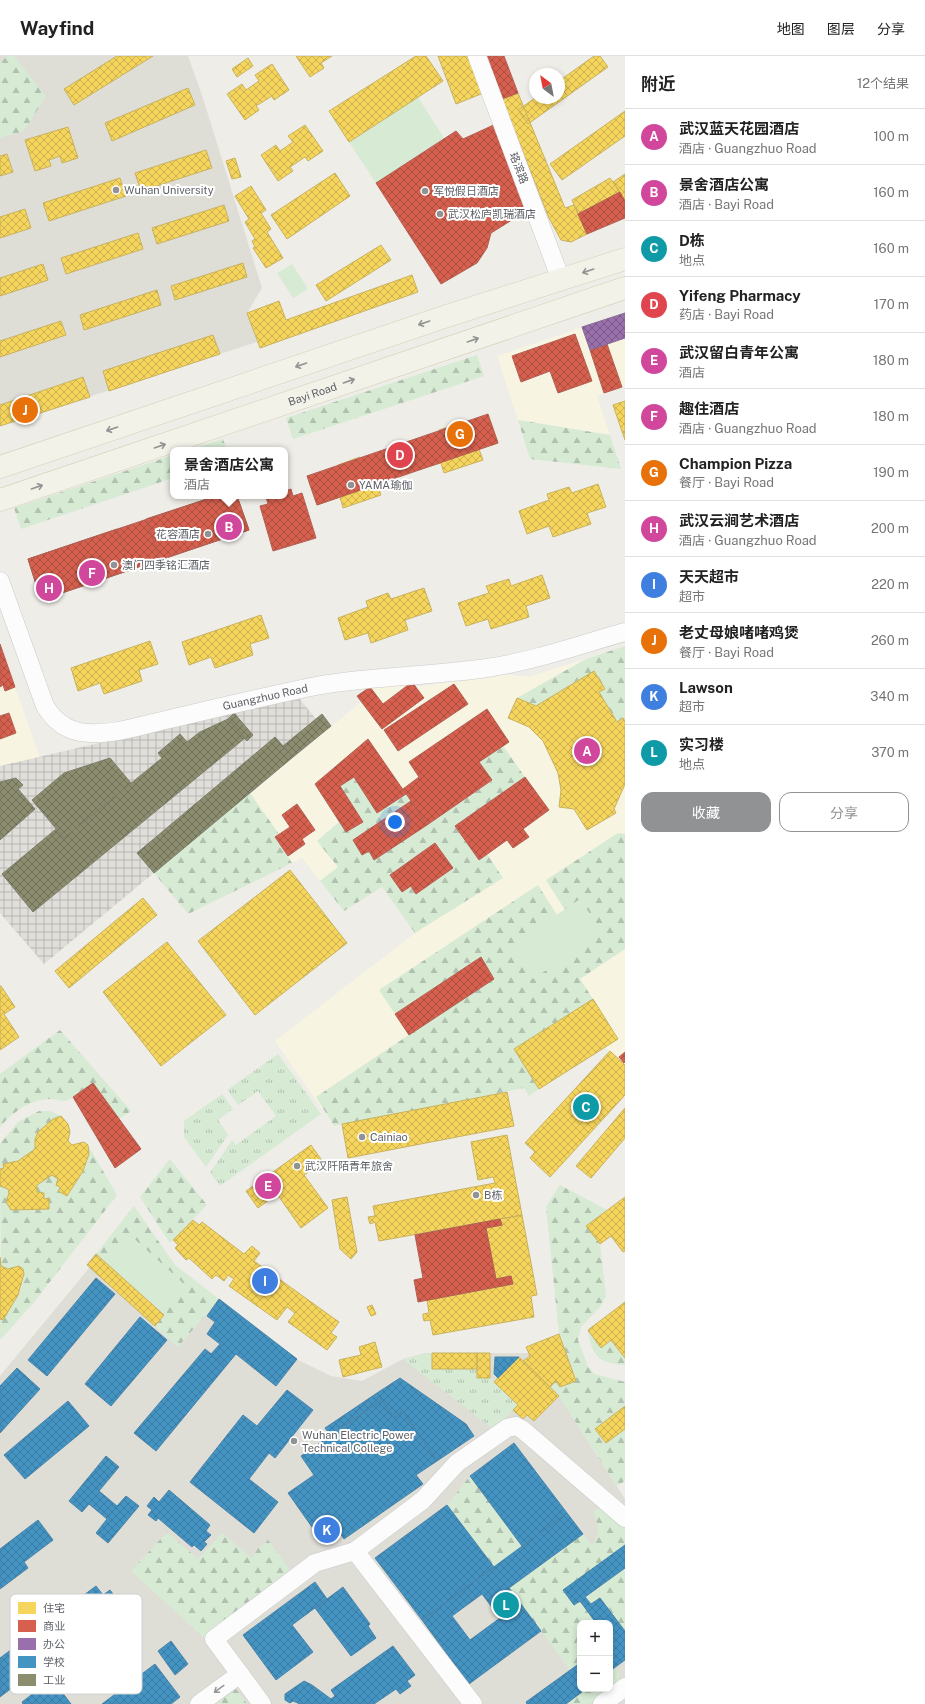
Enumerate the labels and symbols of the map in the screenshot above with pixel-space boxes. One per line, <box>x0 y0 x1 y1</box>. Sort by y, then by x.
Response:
north arrow <box>529 68 565 104</box>
street label: 珞滨路 <box>507 150 531 186</box>
place label: Wuhan University <box>124 184 214 196</box>
marker: Wuhan University <box>111 185 121 195</box>
place label: 军悦假日酒店 <box>433 185 499 197</box>
marker: 军悦假日酒店 <box>420 186 430 196</box>
place label: 武汉松庐凯瑞酒店 <box>448 208 536 220</box>
marker: 武汉松庐凯瑞酒店 <box>435 209 445 219</box>
one-way arrow <box>582 268 595 275</box>
one-way arrow <box>418 320 430 328</box>
one-way arrow <box>466 335 478 343</box>
one-way arrow <box>295 362 308 369</box>
one-way arrow <box>343 377 356 384</box>
street label: Bayi Road <box>287 380 338 408</box>
pin: J <box>12 395 38 425</box>
pin: G <box>447 419 473 449</box>
one-way arrow <box>105 426 118 433</box>
pin: D <box>387 440 413 470</box>
one-way arrow <box>154 441 166 449</box>
place label: YAMA瑜伽 <box>359 479 412 491</box>
marker: YAMA瑜伽 <box>346 480 356 490</box>
one-way arrow <box>31 483 43 491</box>
pin: B <box>216 512 242 542</box>
place label: 花容酒店 <box>156 528 200 540</box>
marker: 花容酒店 <box>203 529 213 539</box>
pin: F <box>79 558 105 588</box>
place label: 澳门四季铭汇酒店 <box>122 559 210 571</box>
marker: 澳门四季铭汇酒店 <box>109 560 119 570</box>
pin: H <box>36 573 62 603</box>
street label: Guangzhuo Road <box>221 682 309 712</box>
pin: A <box>574 736 600 766</box>
your location <box>385 812 405 832</box>
pin: C <box>573 1092 599 1122</box>
place label: Cainiao <box>370 1131 408 1143</box>
marker: Cainiao <box>357 1132 367 1142</box>
place label: 武汉阡陌青年旅舍 <box>305 1160 393 1172</box>
marker: 武汉阡陌青年旅舍 <box>292 1161 302 1171</box>
pin: E <box>255 1171 281 1201</box>
place label: B栋 <box>484 1189 502 1201</box>
marker: B栋 <box>471 1190 481 1200</box>
pin: I <box>252 1266 278 1296</box>
place label: Wuhan Electric Power Technical College <box>302 1429 414 1454</box>
marker: Wuhan Electric Power Technical College <box>289 1436 299 1446</box>
pin: K <box>314 1515 340 1545</box>
pin: L <box>493 1590 519 1620</box>
legend <box>10 1594 142 1694</box>
text: 住宅 <box>43 1602 65 1614</box>
text: 商业 <box>43 1620 65 1632</box>
text: 办公 <box>43 1638 65 1650</box>
text: 学校 <box>43 1656 65 1668</box>
text: 工业 <box>43 1674 65 1686</box>
one-way arrow <box>214 1685 225 1693</box>

